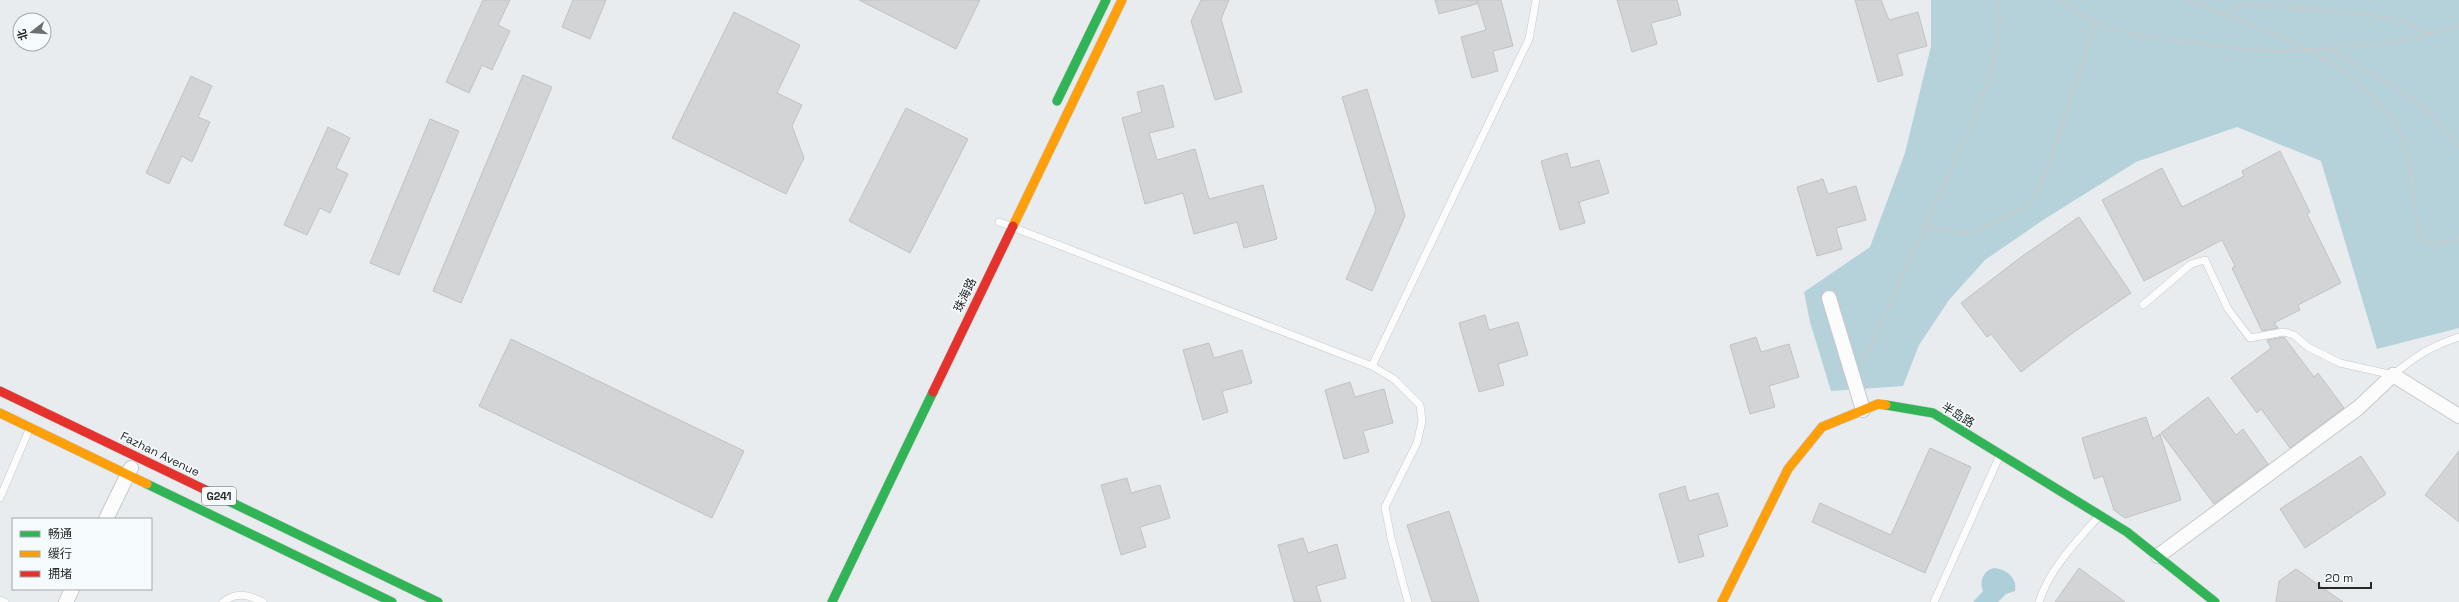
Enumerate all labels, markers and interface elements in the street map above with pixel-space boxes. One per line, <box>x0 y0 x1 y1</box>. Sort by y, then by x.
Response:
north arrow <box>12 12 52 52</box>
text: 北 <box>14 28 31 42</box>
street label: 珠海路 <box>950 275 980 315</box>
street label: 半岛路 <box>1938 399 1978 431</box>
street label: Fazhan Avenue <box>118 428 202 480</box>
road number: G241 <box>202 487 236 505</box>
legend <box>12 518 152 590</box>
text: 畅通 <box>48 526 72 542</box>
text: 缓行 <box>48 546 72 562</box>
scale bar <box>2319 564 2371 590</box>
text: 拥堵 <box>48 566 72 582</box>
text: 20 m <box>2325 570 2353 586</box>

